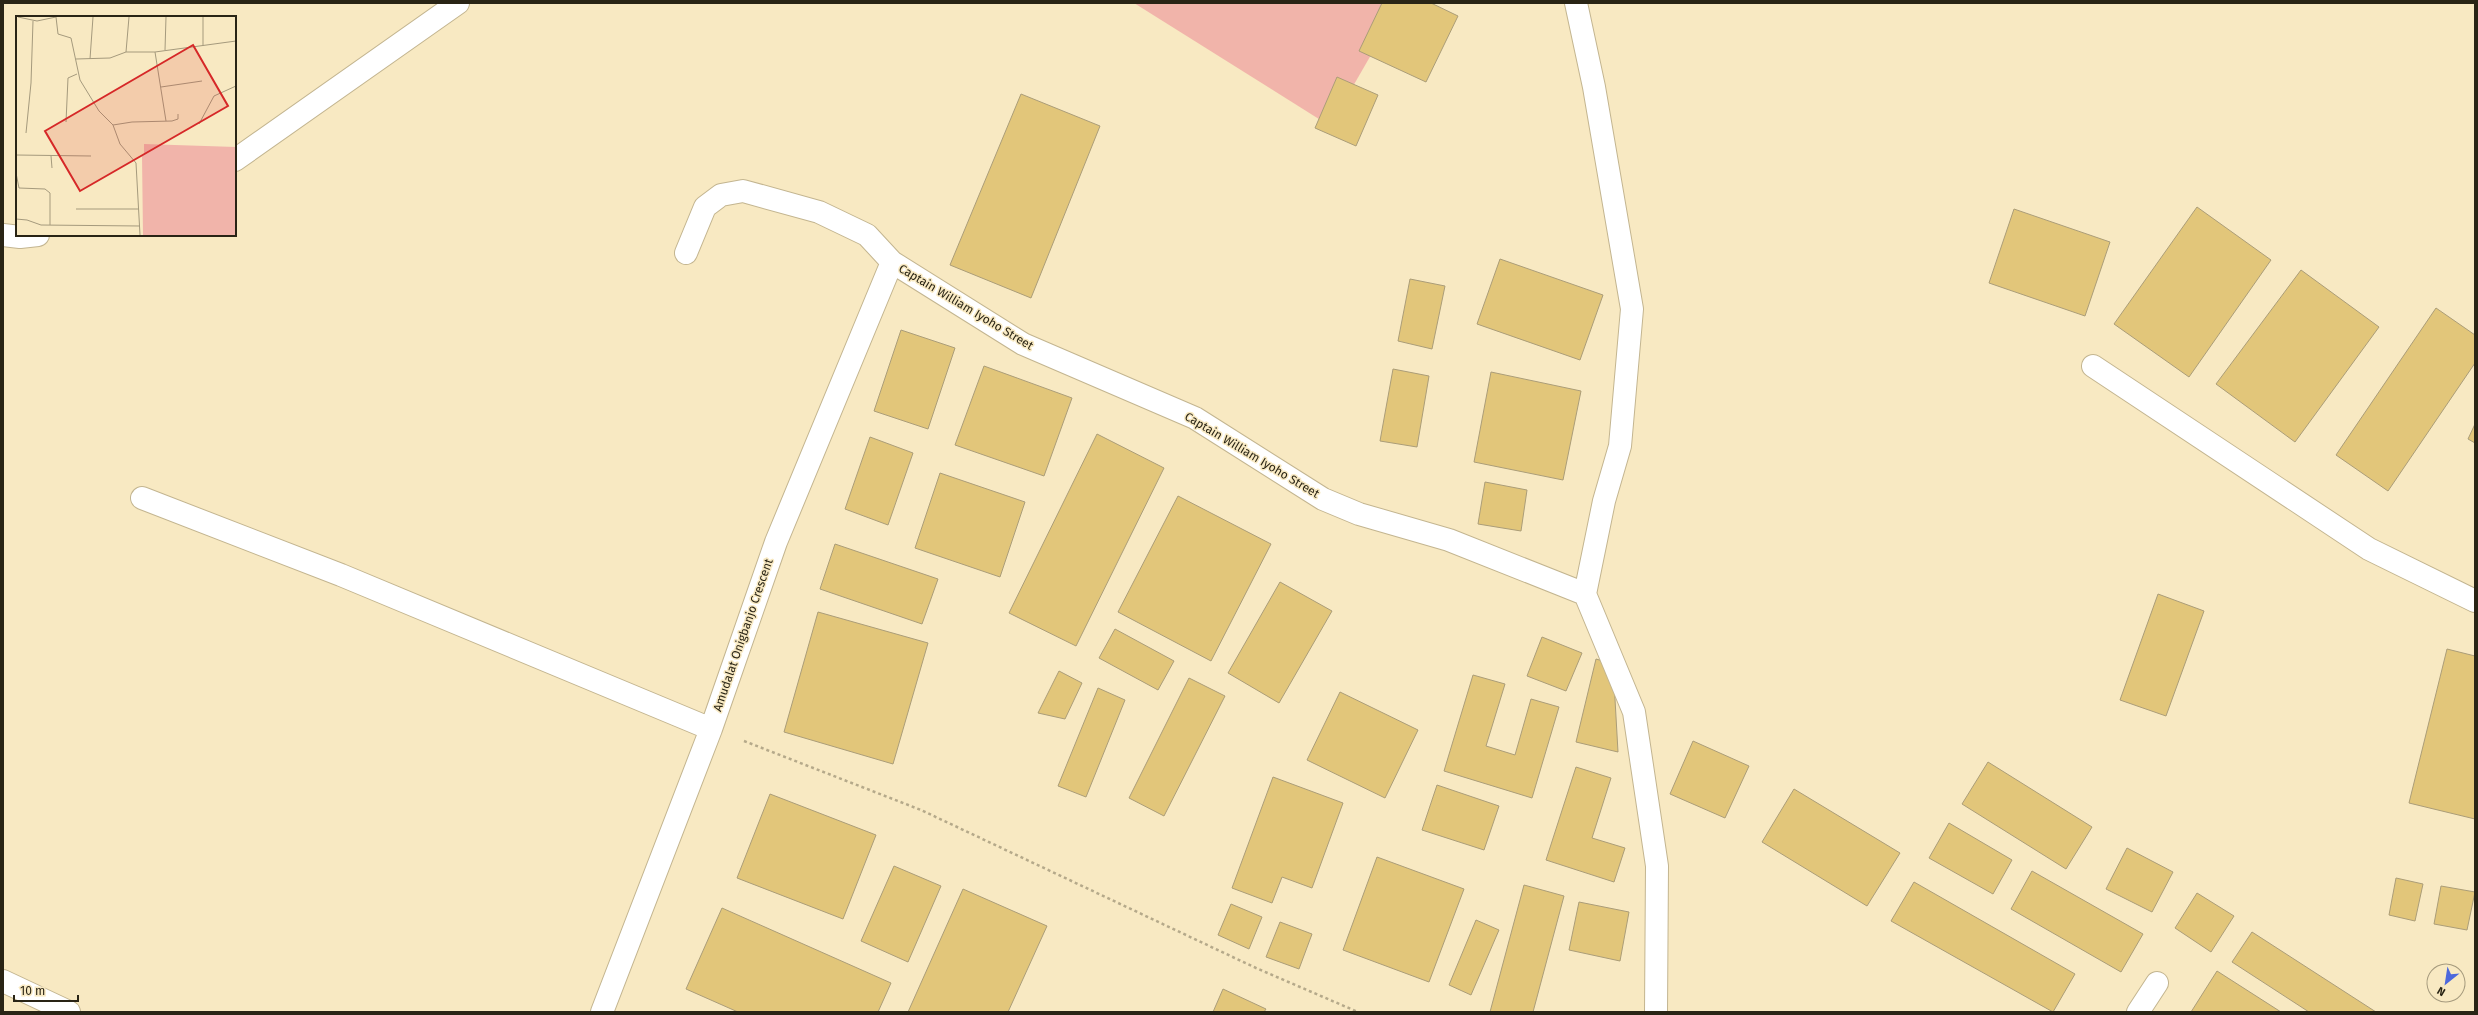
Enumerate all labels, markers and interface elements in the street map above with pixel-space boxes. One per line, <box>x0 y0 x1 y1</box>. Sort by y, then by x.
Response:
inset map <box>16 16 236 236</box>
street label: Captain William Iyoho Street <box>896 261 1036 353</box>
street label: Captain William Iyoho Street <box>1182 409 1322 501</box>
street label: Amudalat Onigbanjo Crescent <box>710 556 776 713</box>
north arrow <box>2426 963 2466 1003</box>
scale bar <box>14 977 78 1003</box>
text: 10 m <box>20 984 45 998</box>
text: N <box>2435 984 2448 999</box>

